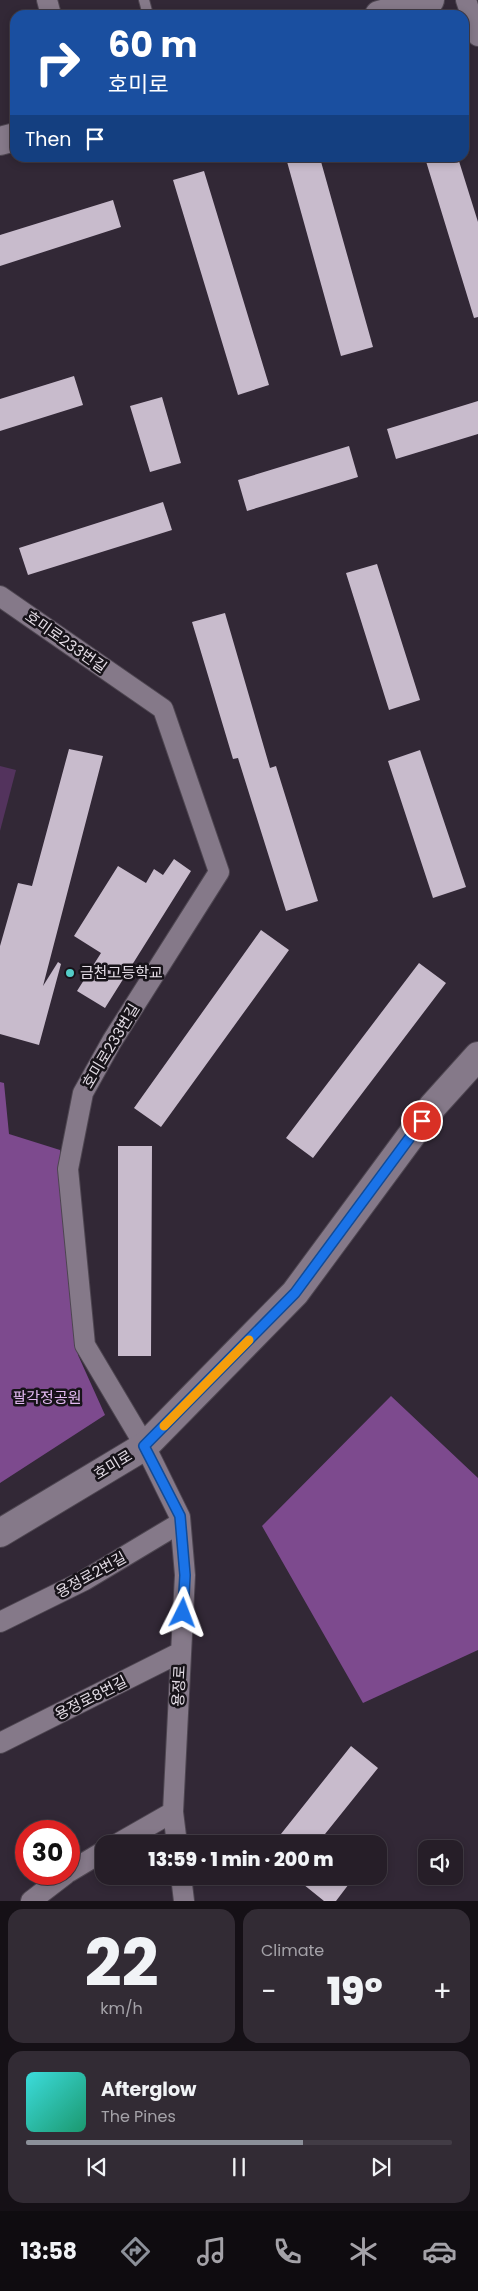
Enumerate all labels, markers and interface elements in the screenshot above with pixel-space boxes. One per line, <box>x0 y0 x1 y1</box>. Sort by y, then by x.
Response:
text: 60 m <box>108 20 198 69</box>
icon: right <box>25 30 90 95</box>
text: 호미로 <box>108 69 169 100</box>
icon: arrive <box>81 125 109 153</box>
text: Then <box>25 126 71 153</box>
street label: 호미로233번길 <box>21 606 111 678</box>
place label: 금천고등학교 <box>80 962 163 983</box>
marker: 금천고등학교 <box>64 967 76 979</box>
street label: 호미로233번길 <box>77 999 144 1092</box>
pin <box>401 1100 443 1142</box>
icon: arrive <box>408 1107 436 1135</box>
park label: 팔각정공원 <box>12 1387 82 1408</box>
street label: 호미로 <box>90 1445 136 1484</box>
street label: 용정로2번길 <box>52 1547 130 1603</box>
position arrow <box>156 1586 208 1638</box>
street label: 용정로 <box>167 1665 190 1707</box>
street label: 용정로8번길 <box>51 1670 130 1725</box>
speed limit sign: 30 <box>15 1820 80 1885</box>
map controls <box>418 1840 463 1885</box>
button: sound <box>418 1840 463 1885</box>
text: 13:59 · 1 min · 200 m <box>148 1846 334 1873</box>
text: 22 <box>84 1918 159 2009</box>
text: Climate <box>261 1939 324 1962</box>
text: 19° <box>327 1965 383 2018</box>
text: − <box>261 1972 276 2011</box>
text: + <box>433 1972 452 2011</box>
text: km/h <box>100 1997 143 2020</box>
text: Afterglow <box>101 2076 196 2103</box>
text: The Pines <box>101 2105 176 2128</box>
icon: previous <box>83 2153 111 2181</box>
icon: pause <box>225 2153 253 2181</box>
icon: next <box>367 2153 395 2181</box>
icon: directions <box>118 2234 153 2269</box>
icon: music <box>194 2234 229 2269</box>
icon: phone <box>270 2234 305 2269</box>
icon: climate <box>346 2234 381 2269</box>
icon: car <box>422 2234 457 2269</box>
text: 13:58 <box>21 2236 77 2267</box>

